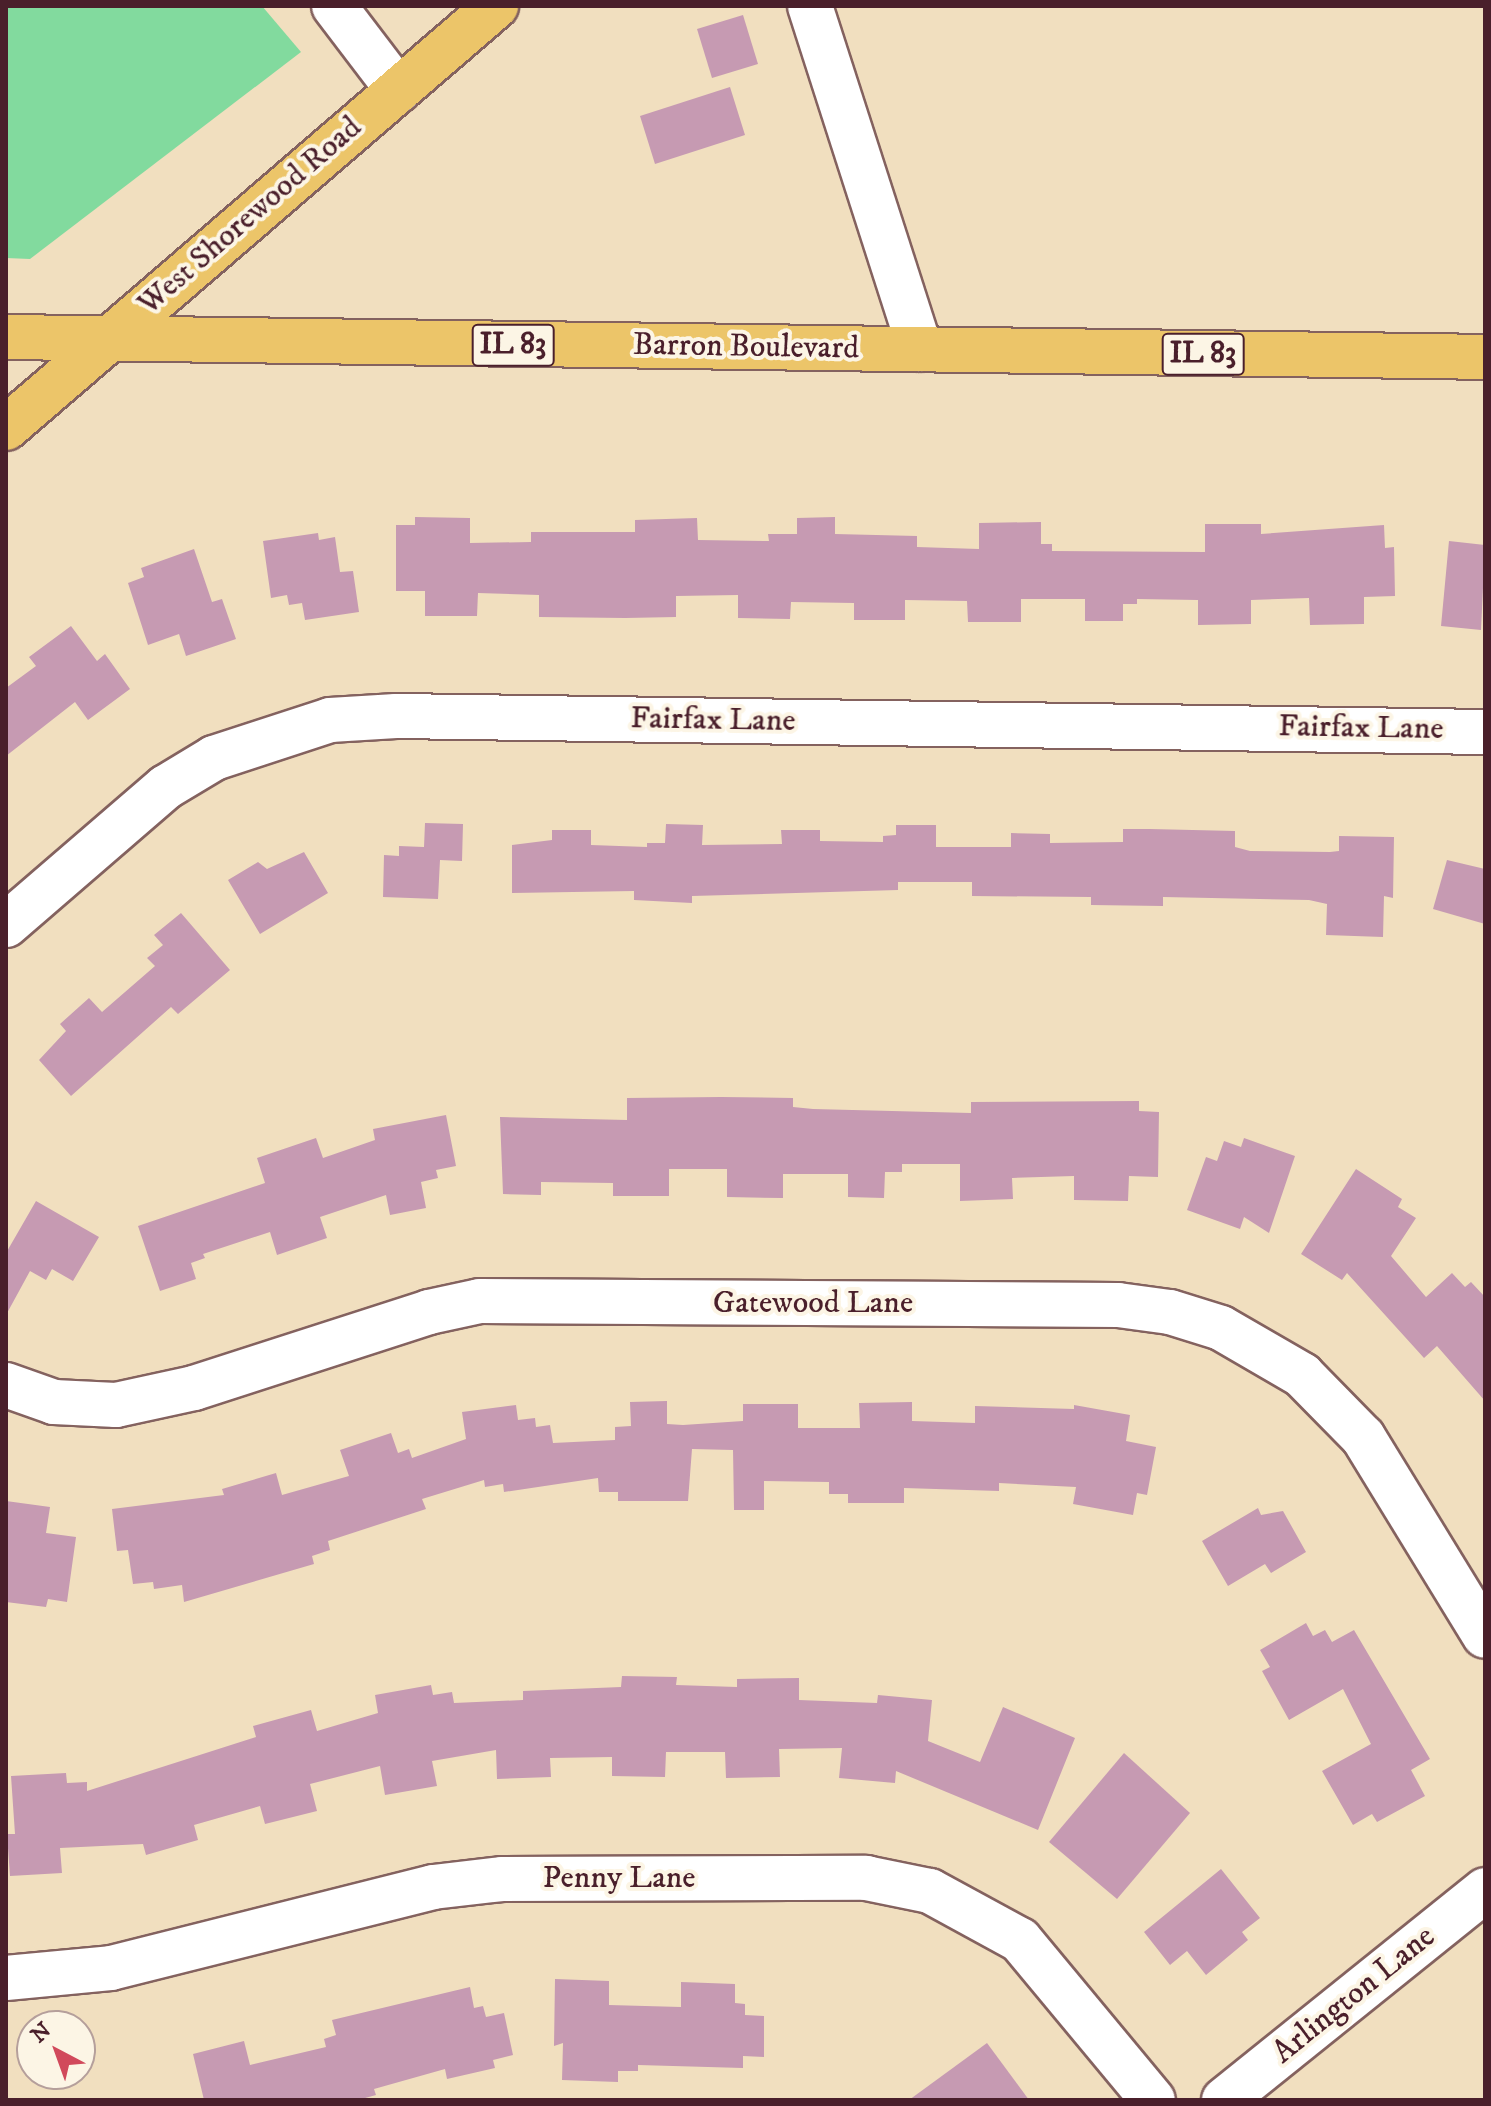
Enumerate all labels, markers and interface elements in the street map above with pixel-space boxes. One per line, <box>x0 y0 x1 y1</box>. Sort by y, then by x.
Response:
street label: West Shorewood Road <box>130 109 370 323</box>
road number: IL 83 <box>471 319 555 371</box>
street label: Barron Boulevard <box>633 326 859 368</box>
road number: IL 83 <box>1161 328 1245 380</box>
street label: Fairfax Lane <box>630 699 796 741</box>
street label: Fairfax Lane <box>1278 707 1444 749</box>
street label: Gatewood Lane <box>713 1284 913 1322</box>
street label: Penny Lane <box>542 1859 696 1897</box>
street label: Arlington Lane <box>1265 1918 1443 2072</box>
north arrow <box>16 2010 96 2090</box>
text: N <box>26 2017 57 2049</box>

